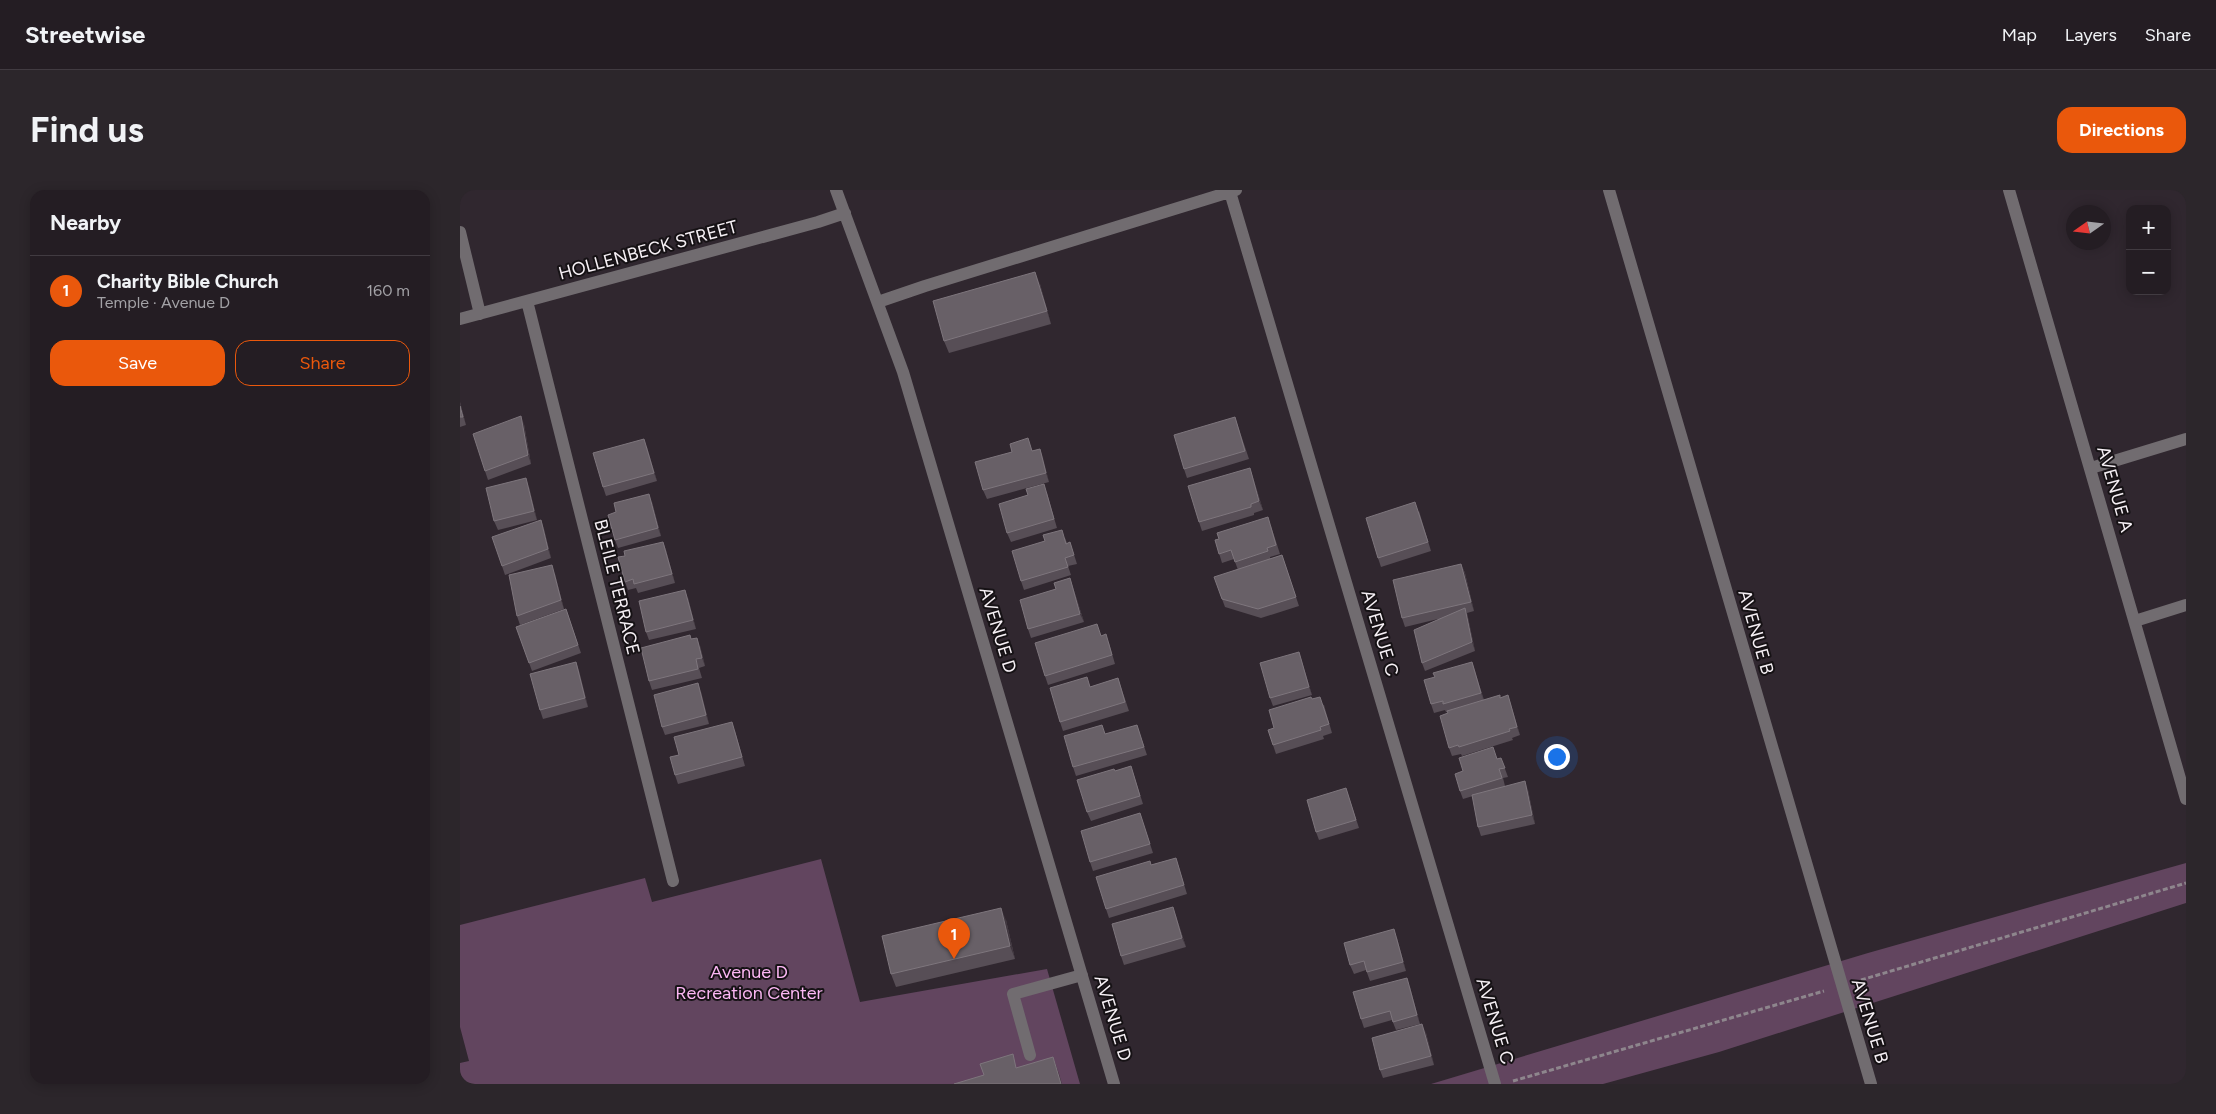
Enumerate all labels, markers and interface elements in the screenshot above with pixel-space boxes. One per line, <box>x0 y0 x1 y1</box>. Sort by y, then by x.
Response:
text: Streetwise <box>25 20 145 49</box>
text: Map <box>2002 24 2037 46</box>
text: Layers <box>2065 24 2117 46</box>
text: Share <box>2145 24 2191 46</box>
button: Directions <box>2057 107 2186 153</box>
text: Find us <box>30 109 144 151</box>
north arrow <box>2066 205 2111 250</box>
map controls <box>2126 205 2171 295</box>
button: + <box>2126 205 2171 250</box>
text: Nearby <box>50 210 121 235</box>
street label: HOLLENBECK STREET <box>556 216 740 284</box>
button: − <box>2126 250 2171 295</box>
text: Charity Bible Church <box>97 270 278 293</box>
text: 1 <box>63 281 69 300</box>
text: 160 m <box>367 281 410 300</box>
text: Temple · Avenue D <box>97 293 230 312</box>
button: Save <box>50 340 225 386</box>
button: Share <box>235 340 410 386</box>
street label: AVENUE A <box>2092 443 2138 535</box>
street label: BLEILE TERRACE <box>590 517 644 657</box>
street label: AVENUE D <box>975 584 1021 676</box>
street label: AVENUE C <box>1356 587 1404 679</box>
street label: AVENUE B <box>1733 587 1779 677</box>
your location <box>1544 744 1570 770</box>
pin: 1 <box>938 918 970 959</box>
park label: Avenue D Recreation Center <box>675 961 823 1004</box>
street label: AVENUE D <box>1090 972 1136 1064</box>
street label: AVENUE C <box>1471 975 1519 1067</box>
street label: AVENUE B <box>1847 976 1893 1066</box>

